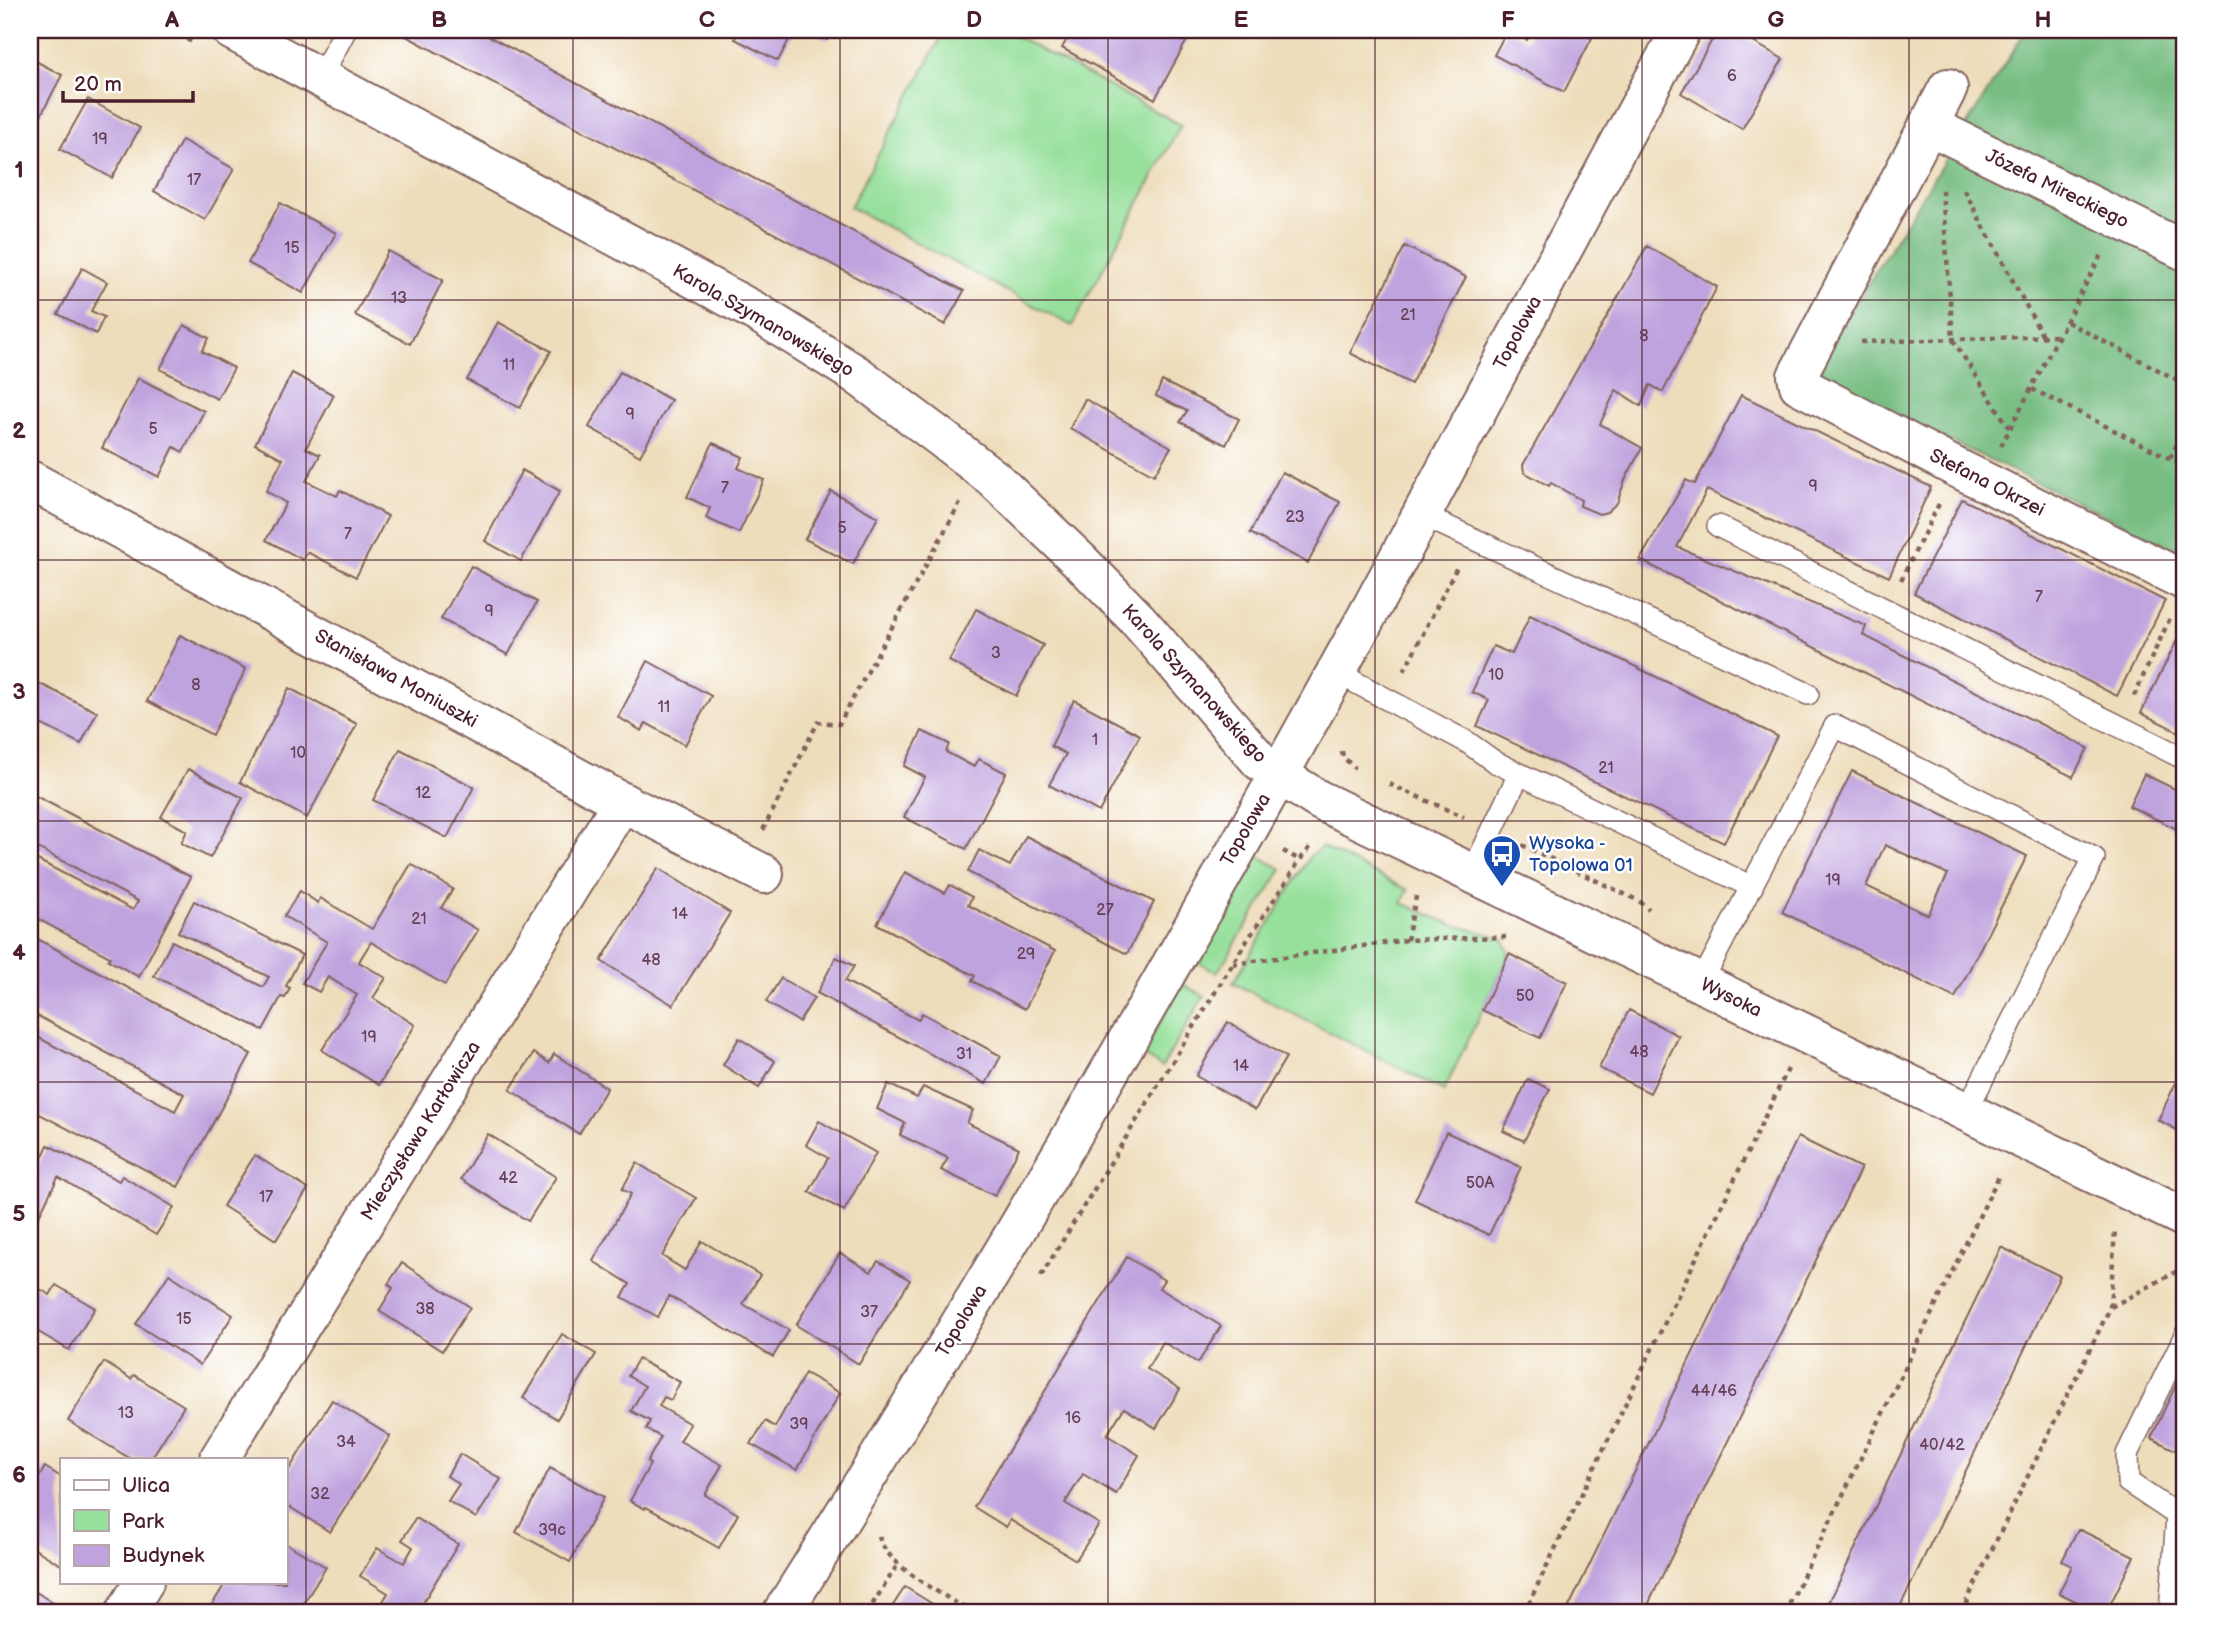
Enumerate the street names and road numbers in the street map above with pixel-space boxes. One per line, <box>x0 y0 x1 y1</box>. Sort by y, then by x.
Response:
street label: Józefa Mireckiego <box>1981 144 2133 234</box>
street label: Karola Szymanowskiego <box>668 260 858 382</box>
street label: Topolowa <box>1489 292 1547 374</box>
street label: Stefana Okrzei <box>1926 444 2048 522</box>
street label: Karola Szymanowskiego <box>1117 600 1271 768</box>
street label: Stanisława Moniuszki <box>311 625 481 733</box>
street label: Topolowa <box>1216 790 1276 870</box>
street label: Wysoka <box>1697 973 1765 1023</box>
street label: Mieczysława Karłowicza <box>356 1037 486 1225</box>
street label: Topolowa <box>931 1281 993 1361</box>

